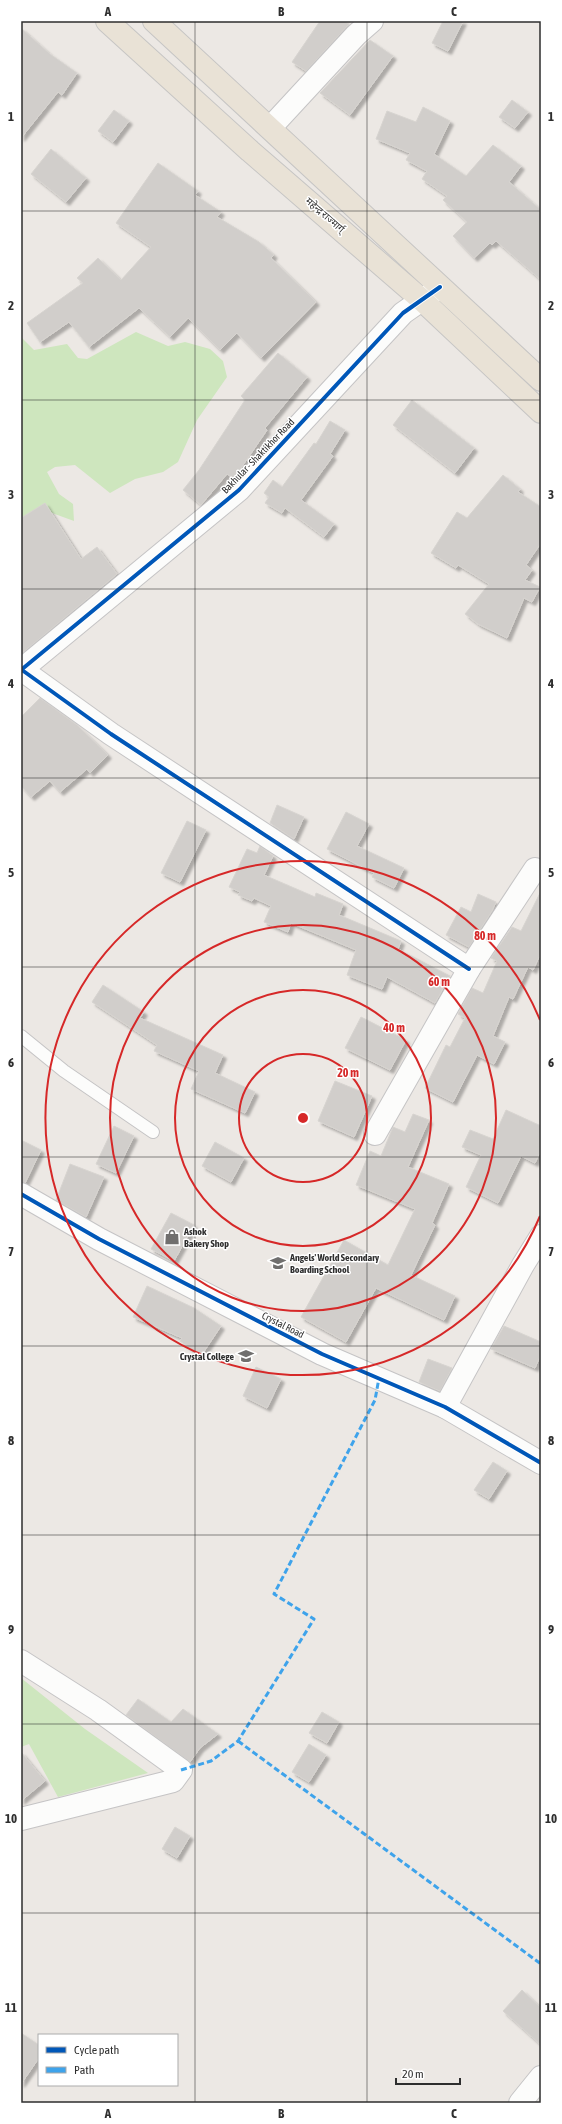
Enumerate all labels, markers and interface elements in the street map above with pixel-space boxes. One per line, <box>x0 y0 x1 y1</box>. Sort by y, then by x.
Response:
text: A <box>104 4 112 19</box>
text: B <box>278 4 285 19</box>
text: C <box>451 4 457 19</box>
text: 1 <box>8 109 14 124</box>
text: 1 <box>548 109 554 124</box>
street label: महेन्द्र राज्मार्ग् <box>303 195 348 237</box>
text: 2 <box>8 298 14 313</box>
text: 2 <box>548 298 554 313</box>
street label: Bakhular - Shaktikhor Road <box>219 416 297 496</box>
text: 3 <box>8 487 14 502</box>
text: 3 <box>548 487 554 502</box>
text: 4 <box>7 676 14 691</box>
text: 4 <box>547 676 554 691</box>
text: 5 <box>8 865 14 880</box>
text: 5 <box>548 865 554 880</box>
text: 80 m <box>474 929 496 943</box>
text: 60 m <box>428 975 450 989</box>
text: 40 m <box>382 1021 405 1035</box>
text: 6 <box>8 1055 14 1070</box>
text: 6 <box>548 1055 554 1070</box>
text: 20 m <box>337 1066 359 1080</box>
centre of rings <box>296 1111 310 1125</box>
place label: Ashok Bakery Shop <box>183 1226 229 1249</box>
shop icon: Ashok Bakery Shop <box>163 1228 181 1246</box>
text: 7 <box>8 1244 14 1259</box>
text: 7 <box>548 1244 554 1259</box>
place label: Angels' World Secondary Boarding School <box>289 1252 380 1275</box>
school or university icon: Angels' World Secondary Boarding School <box>269 1254 287 1272</box>
street label: Crystal Road <box>260 1310 306 1340</box>
school or university icon: Crystal College <box>237 1347 255 1365</box>
place label: Crystal College <box>180 1351 234 1362</box>
text: 8 <box>8 1433 14 1448</box>
text: 8 <box>548 1433 554 1448</box>
text: 9 <box>8 1622 14 1637</box>
text: 9 <box>548 1622 554 1637</box>
text: 10 <box>5 1811 17 1826</box>
text: 10 <box>545 1811 557 1826</box>
text: 11 <box>5 2000 17 2015</box>
text: 11 <box>545 2000 557 2015</box>
legend <box>38 2034 178 2086</box>
text: Cycle path <box>74 2043 119 2057</box>
scale bar <box>396 2060 460 2086</box>
text: Path <box>74 2063 95 2077</box>
text: 20 m <box>402 2067 424 2081</box>
text: A <box>104 2106 112 2121</box>
text: B <box>278 2106 285 2121</box>
text: C <box>451 2106 457 2121</box>

